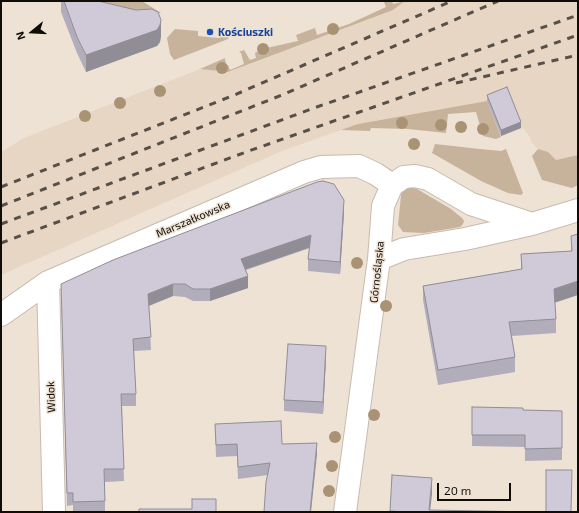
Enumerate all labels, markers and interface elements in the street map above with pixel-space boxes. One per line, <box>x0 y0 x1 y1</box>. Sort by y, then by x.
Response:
north arrow <box>12 12 52 52</box>
place label: Kościuszki <box>218 25 273 39</box>
marker: Kościuszki <box>205 27 215 37</box>
text: N <box>13 30 28 42</box>
street label: Marszałkowska <box>154 198 232 240</box>
street label: Górnośląska <box>367 240 387 304</box>
street label: Widok <box>44 381 58 413</box>
scale bar <box>439 475 513 501</box>
text: 20 m <box>444 483 471 497</box>

